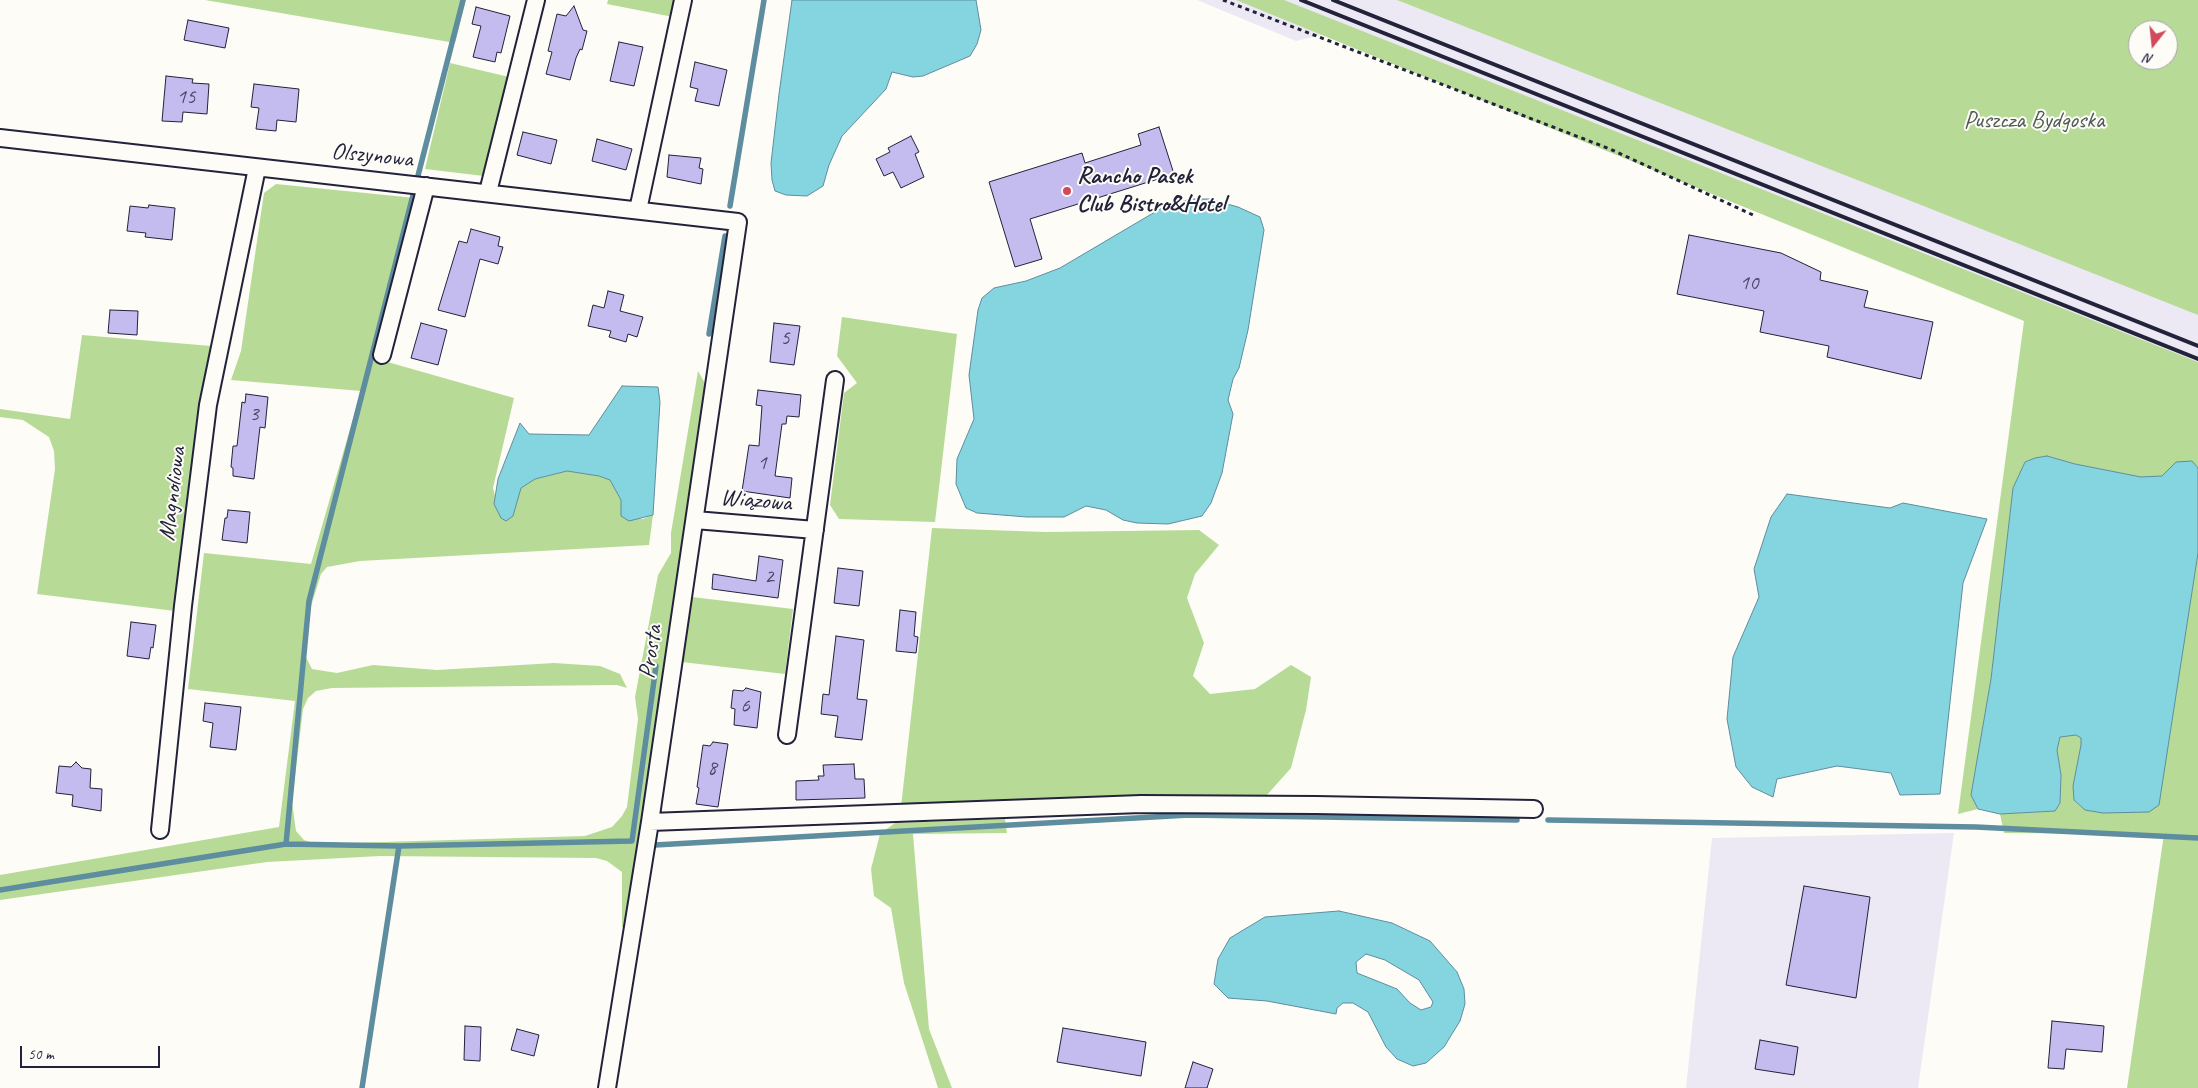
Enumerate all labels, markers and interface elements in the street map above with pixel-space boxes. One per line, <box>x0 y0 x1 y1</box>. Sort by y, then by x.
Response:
north arrow <box>2128 20 2178 70</box>
text: N <box>2143 50 2156 68</box>
house number: 15 <box>177 84 195 110</box>
park label: Puszcza Bydgoska <box>1964 107 2104 135</box>
street label: Olszynowa <box>330 137 414 175</box>
place label: Rancho Pasek Club Bistro&Hotel <box>1077 163 1226 219</box>
marker: Rancho Pasek Club Bistro&Hotel <box>1061 185 1073 197</box>
house number: 10 <box>1740 270 1758 296</box>
house number: 5 <box>780 325 790 351</box>
house number: 3 <box>249 401 259 427</box>
street label: Magnoliowa <box>153 445 193 543</box>
house number: 1 <box>757 450 767 476</box>
street label: Wiązowa <box>719 484 793 518</box>
house number: 2 <box>764 564 774 590</box>
street label: Prosta <box>633 623 669 681</box>
house number: 6 <box>740 693 750 719</box>
house number: 8 <box>707 755 717 781</box>
scale bar <box>22 1036 162 1068</box>
text: 50 m <box>28 1045 54 1064</box>

